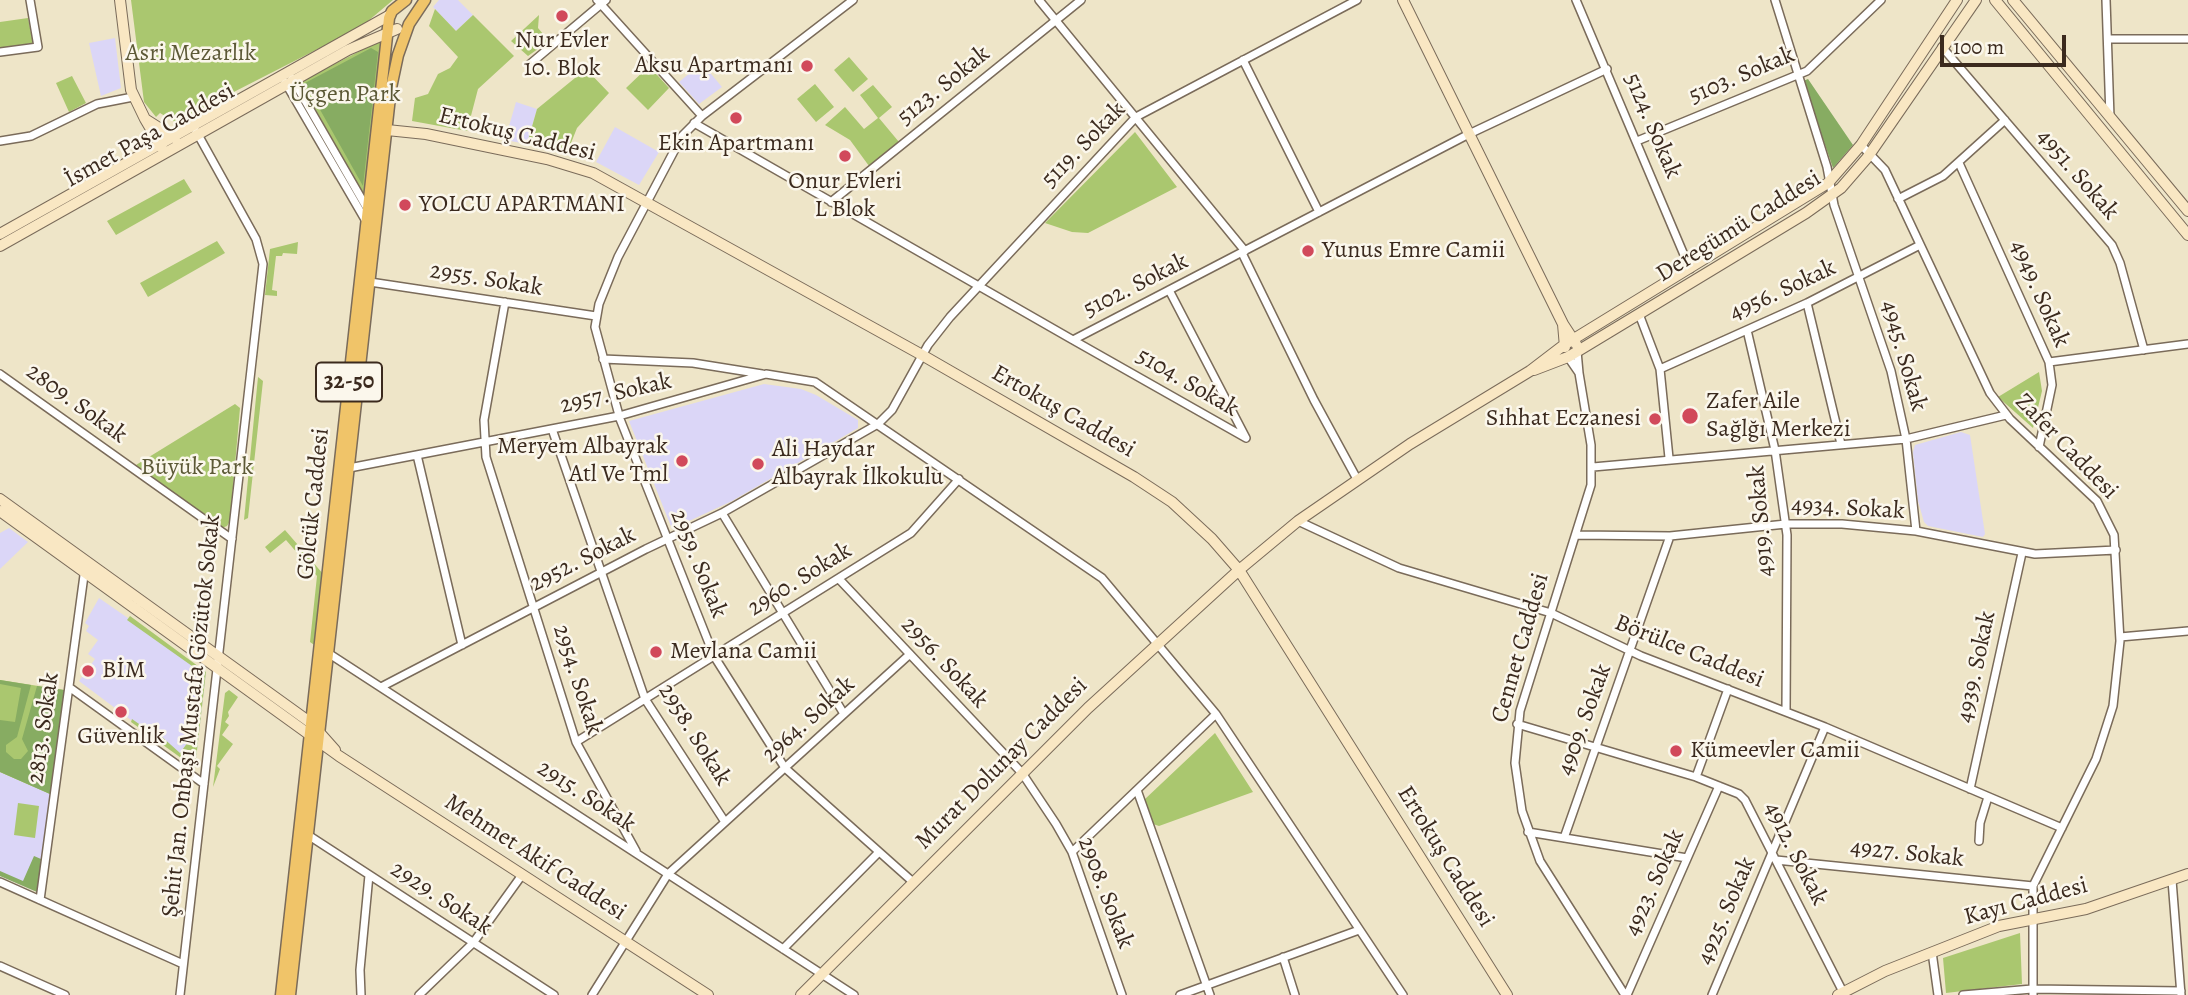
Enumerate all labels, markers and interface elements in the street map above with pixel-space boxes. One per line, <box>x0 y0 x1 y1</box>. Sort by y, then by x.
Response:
marker: Nur Evler 10. Blok <box>554 8 570 24</box>
scale bar <box>1943 21 2069 65</box>
place label: Nur Evler 10. Blok <box>515 27 609 83</box>
text: 100 m <box>1953 33 2004 61</box>
park label: Asri Mezarlık <box>126 40 256 68</box>
street label: 5123. Sokak <box>892 40 996 132</box>
street label: 5103. Sokak <box>1685 41 1799 111</box>
place label: Aksu Apartmanı <box>635 52 793 80</box>
marker: Aksu Apartmanı <box>799 58 815 74</box>
street label: 5124. Sokak <box>1617 69 1687 183</box>
street label: İsmet Paşa Caddesi <box>60 77 240 195</box>
park label: Üçgen Park <box>289 81 401 109</box>
street label: 5119. Sokak <box>1036 96 1132 194</box>
street label: Ertokuş Caddesi <box>435 102 599 168</box>
marker: Ekin Apartmanı <box>728 110 744 126</box>
street label: 4951. Sokak <box>2030 124 2124 226</box>
place label: Ekin Apartmanı <box>658 130 814 158</box>
marker: Onur Evleri L Blok <box>837 148 853 164</box>
street label: Deregümü Caddesi <box>1651 165 1827 289</box>
place label: Onur Evleri L Blok <box>788 168 902 224</box>
place label: YOLCU APARTMANI <box>419 191 625 219</box>
marker: YOLCU APARTMANI <box>397 197 413 213</box>
street label: 4949. Sokak <box>2003 236 2075 352</box>
place label: Yunus Emre Camii <box>1322 237 1505 265</box>
marker: Yunus Emre Camii <box>1300 243 1316 259</box>
street label: 5102. Sokak <box>1079 247 1193 325</box>
street label: 4956. Sokak <box>1725 254 1841 328</box>
street label: 2955. Sokak <box>428 257 544 303</box>
street label: 4945. Sokak <box>1873 297 1933 415</box>
street label: 5104. Sokak <box>1131 342 1243 424</box>
street label: 2809. Sokak <box>20 358 132 450</box>
street label: Ertokuş Caddesi <box>986 359 1140 465</box>
road number: 32-50 <box>316 362 382 402</box>
street label: 2957. Sokak <box>557 367 675 421</box>
place label: Zafer Aile Sağlğı Merkezi <box>1706 388 1851 444</box>
street label: Zafer Caddesi <box>2008 388 2124 506</box>
place label: Sıhhat Eczanesi <box>1486 405 1641 433</box>
marker: Zafer Aile Sağlğı Merkezi <box>1680 406 1700 426</box>
marker: Sıhhat Eczanesi <box>1647 411 1663 427</box>
street label: Gölcük Caddesi <box>292 427 336 581</box>
place label: Meryem Albayrak Atl Ve Tml <box>497 433 668 489</box>
place label: Ali Haydar Albayrak İlkokulu <box>772 436 944 492</box>
marker: Meryem Albayrak Atl Ve Tml <box>674 453 690 469</box>
park label: Büyük Park <box>141 454 253 482</box>
marker: Ali Haydar Albayrak İlkokulu <box>750 456 766 472</box>
street label: 4919. Sokak <box>1743 464 1781 578</box>
street label: 4934. Sokak <box>1791 492 1905 526</box>
street label: 2959. Sokak <box>663 506 733 622</box>
street label: Şehit Jan. Onbaşı Mustafa Gözütok Sokak <box>157 513 227 919</box>
street label: 2952. Sokak <box>525 521 641 599</box>
street label: 2960. Sokak <box>743 537 857 623</box>
street label: Cennet Caddesi <box>1486 570 1556 726</box>
street label: 4939. Sokak <box>1951 608 2003 726</box>
street label: Börülce Caddesi <box>1610 609 1768 695</box>
street label: 2956. Sokak <box>894 611 994 715</box>
street label: 2954. Sokak <box>546 621 608 739</box>
place label: Mevlana Camii <box>670 638 817 666</box>
marker: Mevlana Camii <box>648 644 664 660</box>
place label: BİM <box>102 657 145 685</box>
street label: 4909. Sokak <box>1552 660 1618 780</box>
marker: BİM <box>80 663 96 679</box>
street label: 2813. Sokak <box>22 671 66 785</box>
street label: 2964. Sokak <box>757 671 861 769</box>
street label: Murat Dolunay Caddesi <box>910 672 1094 856</box>
street label: 2958. Sokak <box>651 679 737 791</box>
marker: Güvenlik <box>113 704 129 720</box>
place label: Güvenlik <box>77 723 165 751</box>
place label: Kümeevler Camii <box>1690 737 1860 765</box>
marker: Kümeevler Camii <box>1668 743 1684 759</box>
street label: 2915. Sokak <box>531 755 641 839</box>
street label: Ertokuş Caddesi <box>1390 781 1500 933</box>
street label: Mehmet Akif Caddesi <box>439 789 631 927</box>
street label: 4912. Sokak <box>1757 797 1833 911</box>
street label: 4923. Sokak <box>1619 825 1691 941</box>
street label: 2908. Sokak <box>1070 833 1140 953</box>
street label: 4927. Sokak <box>1849 834 1965 874</box>
street label: 4925. Sokak <box>1691 853 1763 969</box>
street label: 2929. Sokak <box>385 855 497 943</box>
street label: Kayı Caddesi <box>1961 872 2091 932</box>

